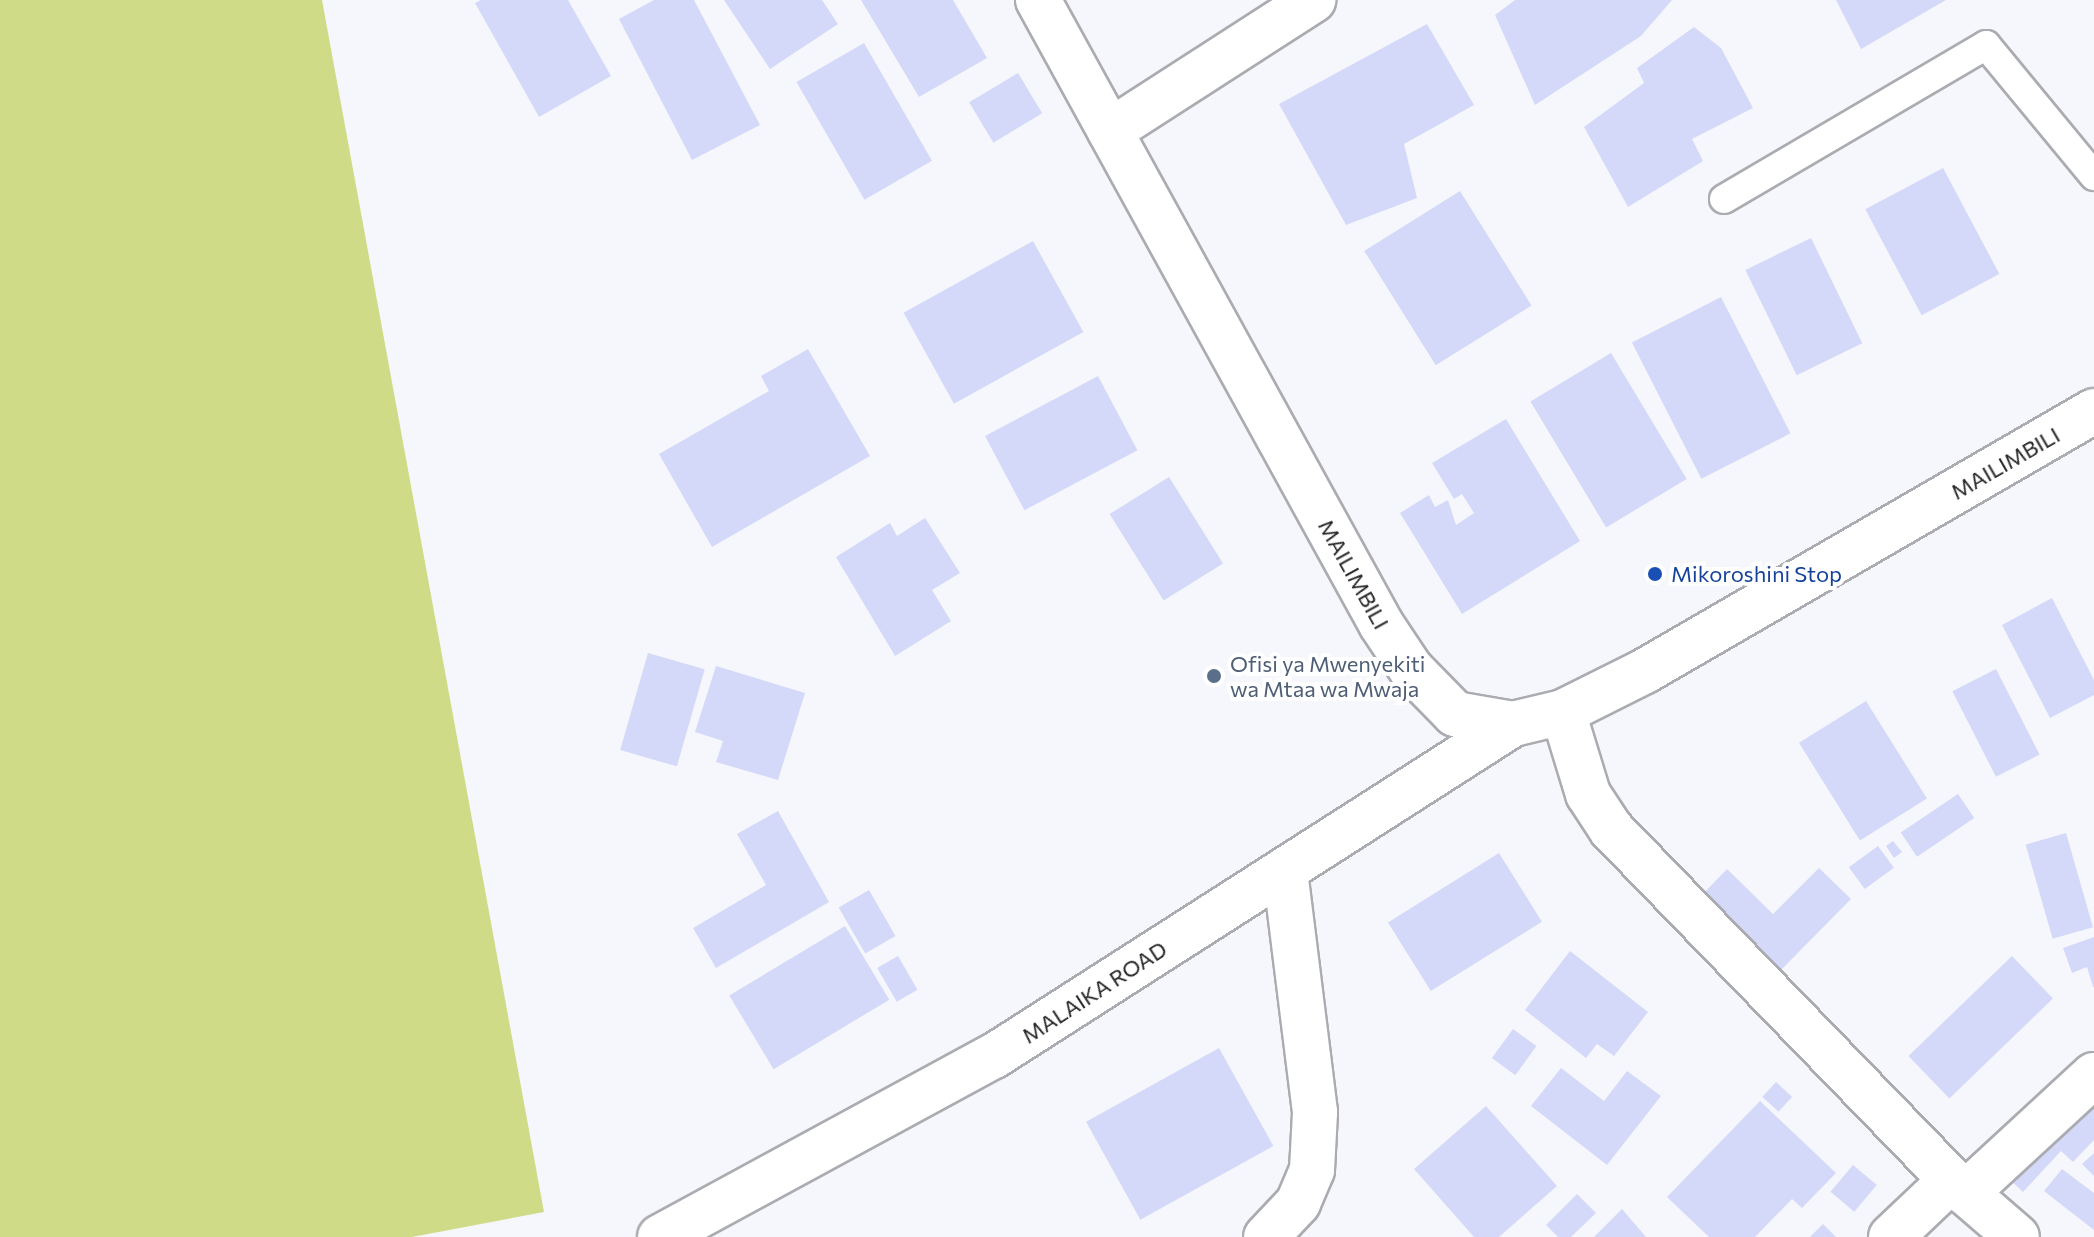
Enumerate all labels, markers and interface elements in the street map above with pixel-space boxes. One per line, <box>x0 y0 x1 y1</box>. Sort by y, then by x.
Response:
street label: MAILIMBILI <box>1946 421 2064 505</box>
street label: MAILIMBILI <box>1313 515 1395 633</box>
place label: Mikoroshini Stop <box>1671 561 1842 587</box>
marker: Mikoroshini Stop <box>1646 565 1664 583</box>
place label: Ofisi ya Mwenyekiti wa Mtaa wa Mwaja <box>1230 650 1425 702</box>
marker: Ofisi ya Mwenyekiti wa Mtaa wa Mwaja <box>1205 667 1223 685</box>
street label: MALAIKA ROAD <box>1017 935 1171 1049</box>

